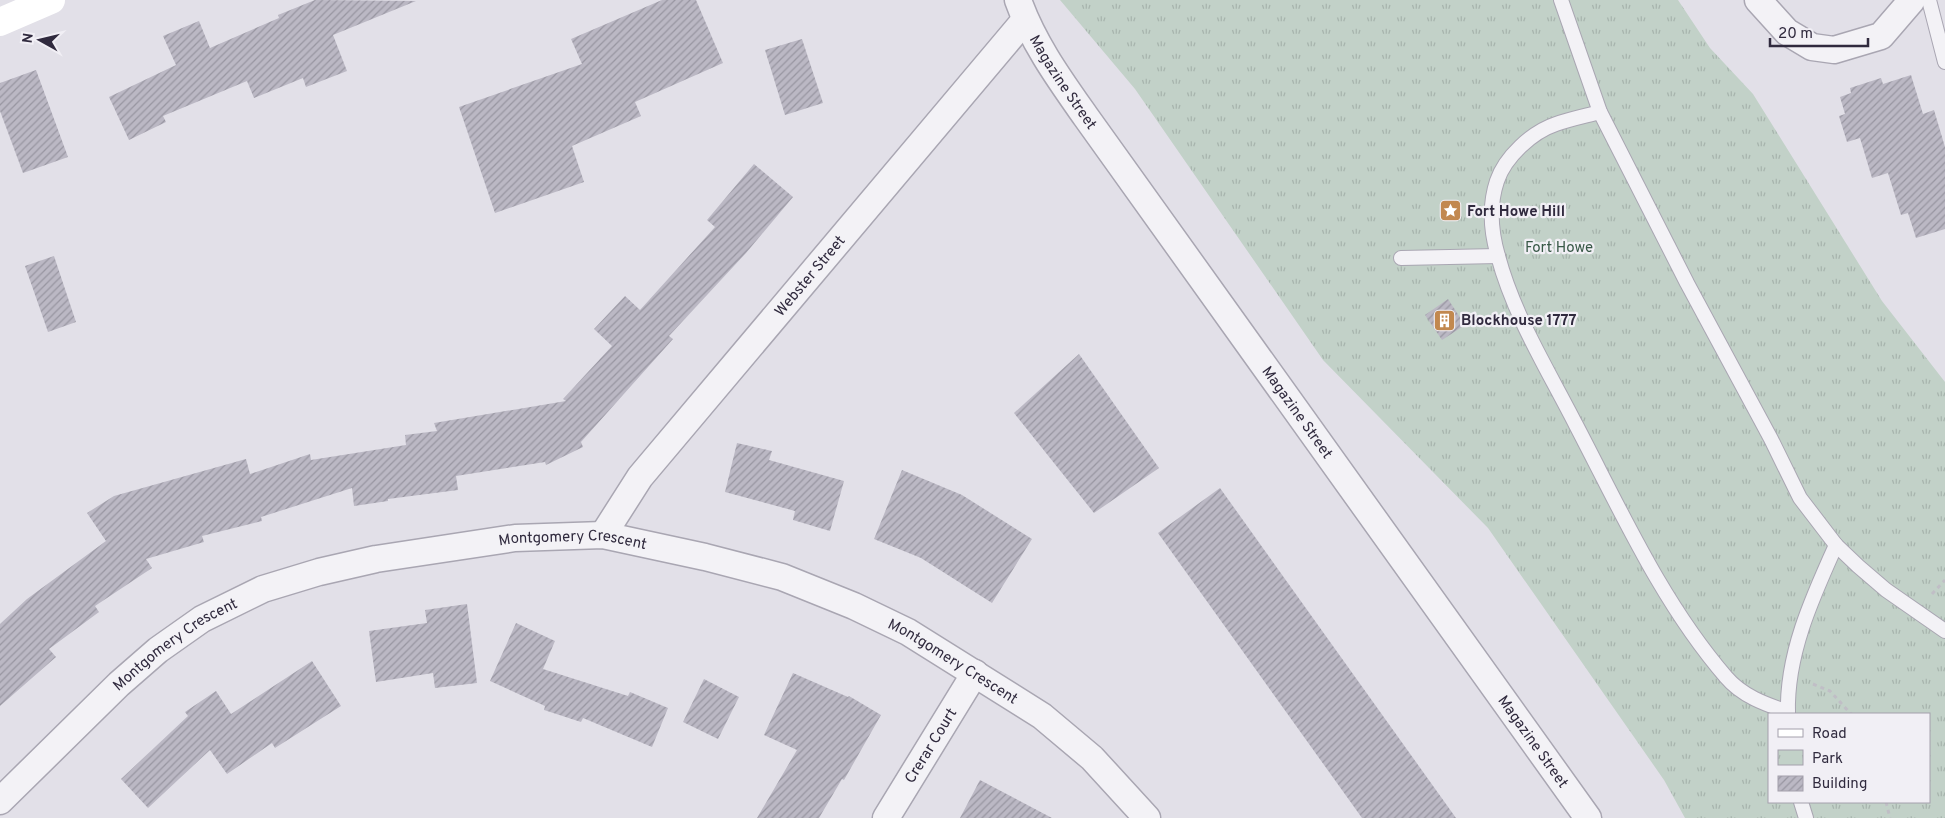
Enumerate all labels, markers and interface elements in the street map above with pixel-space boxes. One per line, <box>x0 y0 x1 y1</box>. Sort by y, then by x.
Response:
north arrow <box>15 15 65 65</box>
scale bar <box>1770 15 1868 47</box>
text: 20 m <box>1778 25 1813 44</box>
text: N <box>19 32 38 45</box>
street label: Magazine Street <box>1024 32 1100 134</box>
place icon: Fort Howe Hill <box>1439 199 1463 223</box>
place label: Fort Howe Hill <box>1467 203 1565 222</box>
street label: Webster Street <box>771 232 850 321</box>
park label: Fort Howe <box>1525 239 1593 258</box>
building icon: Blockhouse 1777 <box>1433 308 1457 332</box>
place label: Blockhouse 1777 <box>1461 312 1577 331</box>
street label: Magazine Street <box>1257 363 1336 463</box>
street label: Montgomery Crescent <box>497 527 648 555</box>
street label: Montgomery Crescent <box>110 595 241 696</box>
street label: Montgomery Crescent <box>884 616 1021 709</box>
street label: Magazine Street <box>1493 693 1572 792</box>
street label: Crerar Court <box>901 705 962 787</box>
legend <box>1768 713 1930 803</box>
text: Road <box>1812 725 1847 744</box>
text: Park <box>1812 750 1843 769</box>
text: Building <box>1812 775 1867 794</box>

